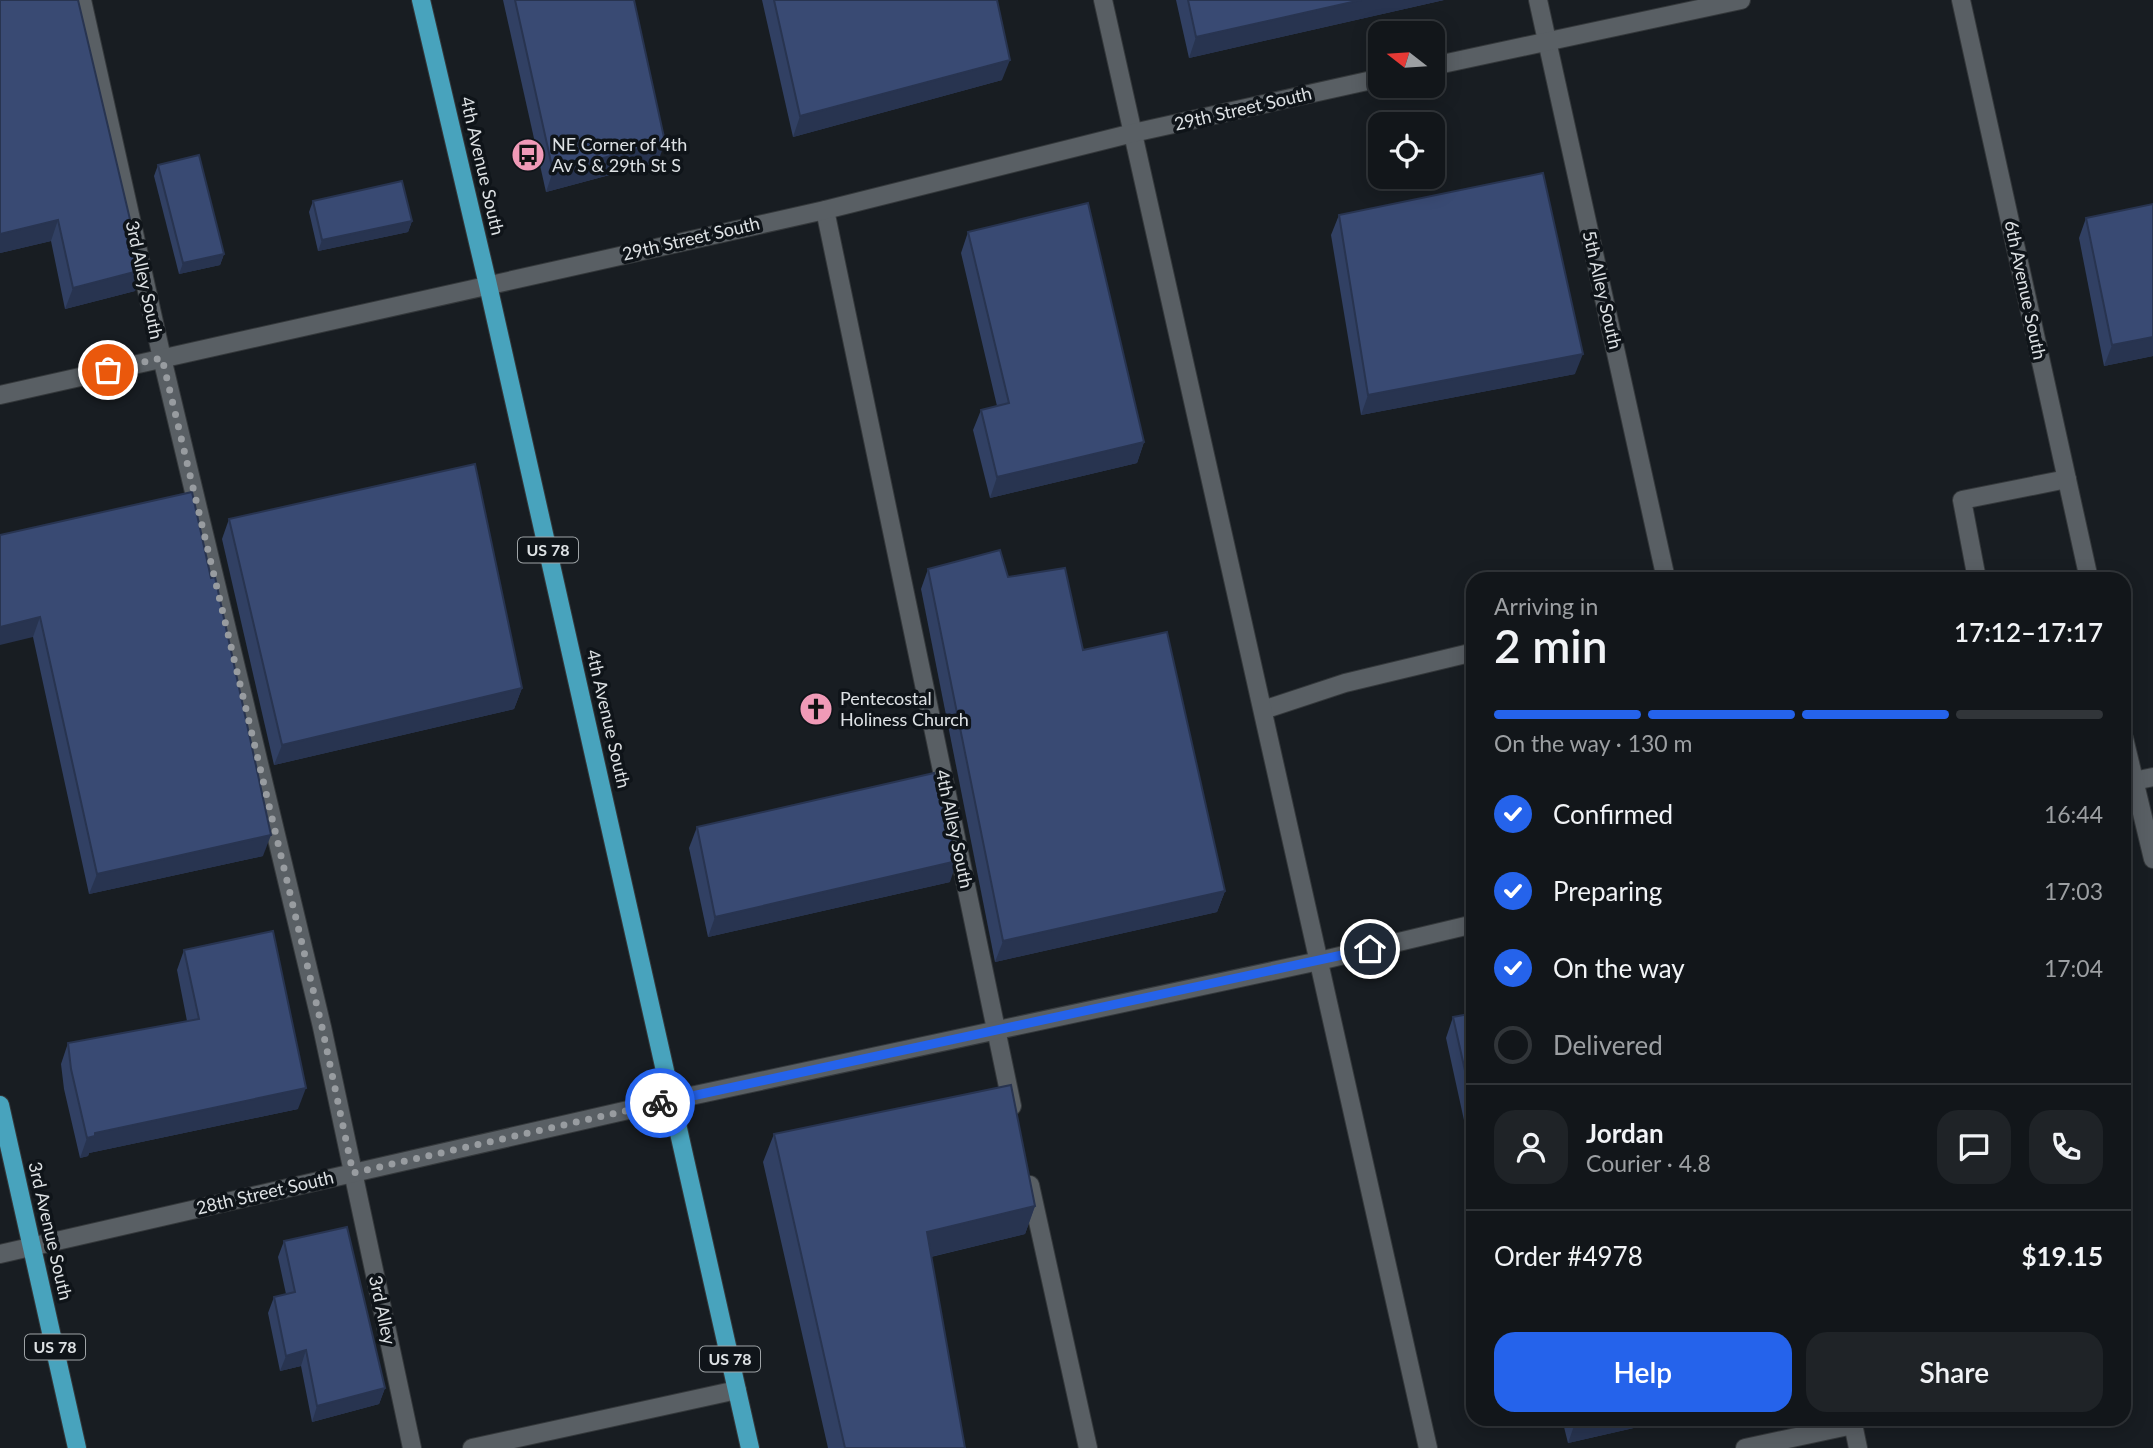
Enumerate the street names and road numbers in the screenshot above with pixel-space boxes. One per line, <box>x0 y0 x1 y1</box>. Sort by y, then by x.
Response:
street label: 29th Street South <box>1172 82 1314 135</box>
street label: 4th Avenue South <box>456 94 510 237</box>
street label: 29th Street South <box>620 212 762 265</box>
street label: 6th Avenue South <box>2000 218 2051 361</box>
street label: 3rd Alley South <box>122 219 168 341</box>
street label: 5th Alley South <box>1579 228 1627 351</box>
road number: US 78 <box>518 538 578 562</box>
street label: 4th Avenue South <box>582 647 636 790</box>
street label: 4th Alley South <box>932 767 978 890</box>
street label: 3rd Avenue South <box>24 1159 78 1302</box>
street label: 28th Street South <box>194 1166 336 1219</box>
street label: 3rd Alley <box>365 1273 401 1347</box>
road number: US 78 <box>25 1334 85 1359</box>
road number: US 78 <box>700 1346 760 1372</box>

